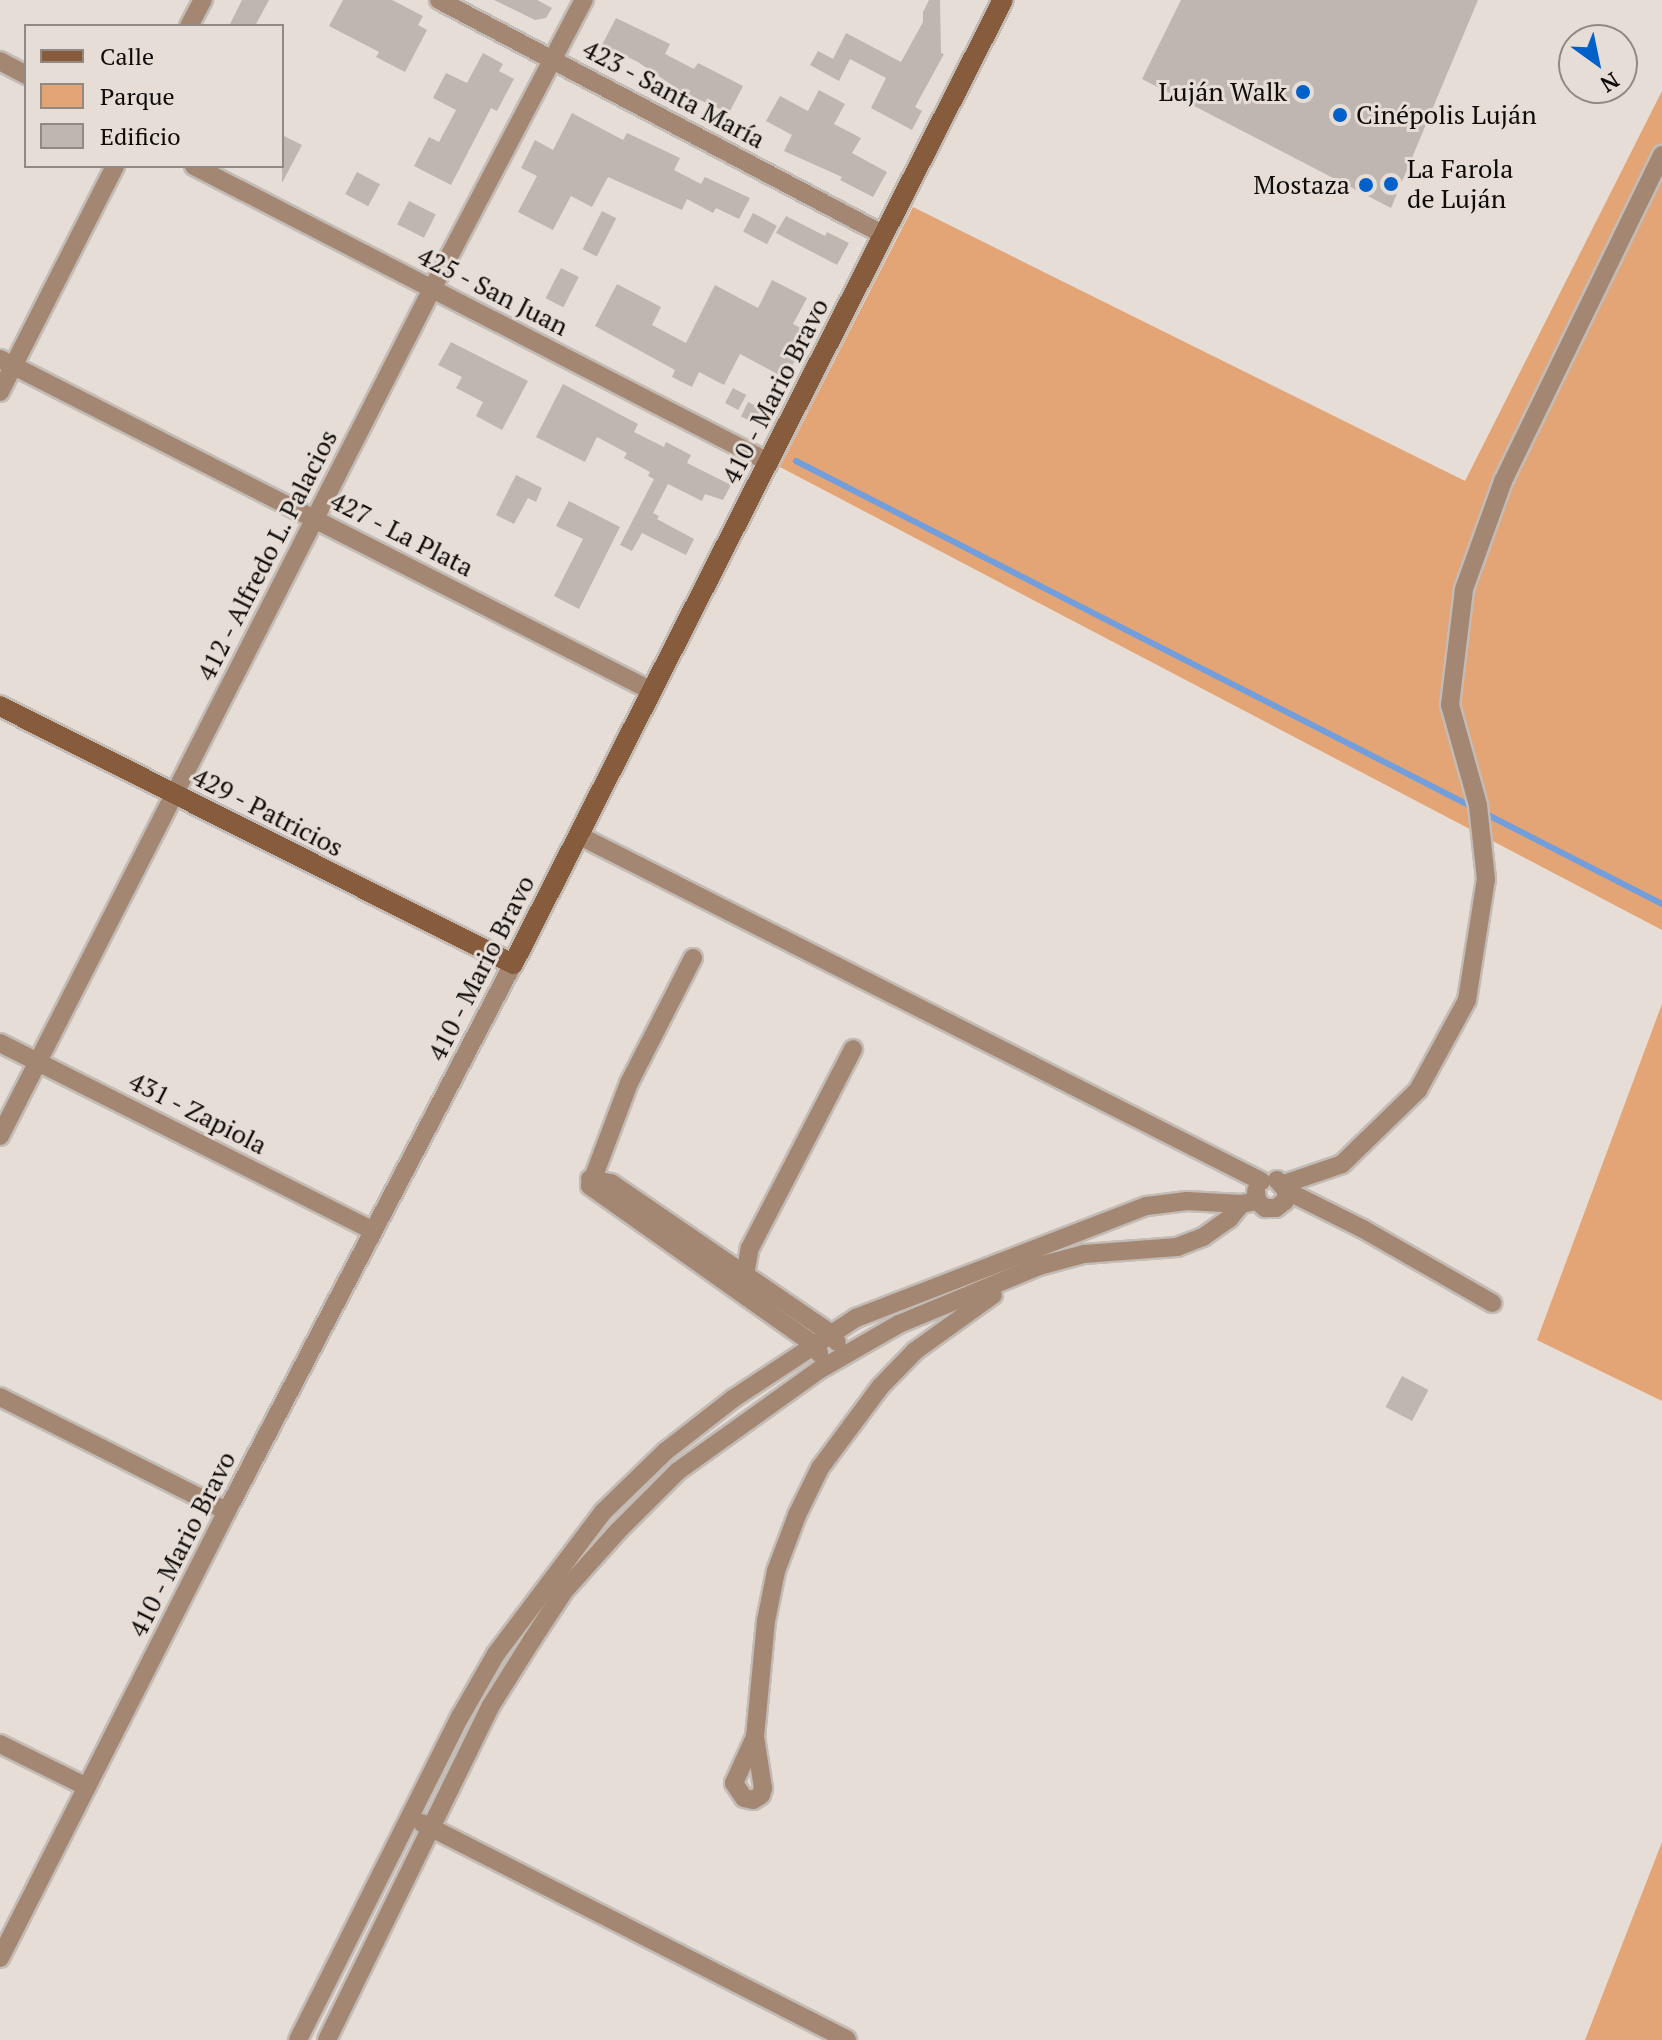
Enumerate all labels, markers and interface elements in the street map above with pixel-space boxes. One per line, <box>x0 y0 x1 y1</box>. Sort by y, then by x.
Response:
legend <box>24 24 284 168</box>
north arrow <box>1558 24 1638 104</box>
street label: 423 - Santa María <box>577 32 771 156</box>
text: Calle <box>100 40 154 72</box>
text: N <box>1595 66 1625 100</box>
place label: Luján Walk <box>1158 76 1287 108</box>
text: Parque <box>100 80 175 112</box>
marker: Luján Walk <box>1294 83 1312 101</box>
place label: Cinépolis Luján <box>1356 99 1537 131</box>
marker: Cinépolis Luján <box>1331 106 1349 124</box>
text: Edificio <box>100 120 181 152</box>
place label: La Farola de Luján <box>1407 153 1513 214</box>
place label: Mostaza <box>1253 169 1350 201</box>
marker: La Farola de Luján <box>1382 175 1400 193</box>
marker: Mostaza <box>1357 176 1375 194</box>
street label: 425 - San Juan <box>412 239 574 343</box>
street label: 410 - Mario Bravo <box>714 292 836 490</box>
street label: 412 - Alfredo L. Palacios <box>189 423 345 687</box>
street label: 427 - La Plata <box>324 484 480 584</box>
street label: 429 - Patricios <box>187 760 349 864</box>
street label: 410 - Mario Bravo <box>420 869 542 1067</box>
street label: 431 - Zapiola <box>123 1065 273 1161</box>
street label: 410 - Mario Bravo <box>121 1445 243 1643</box>

